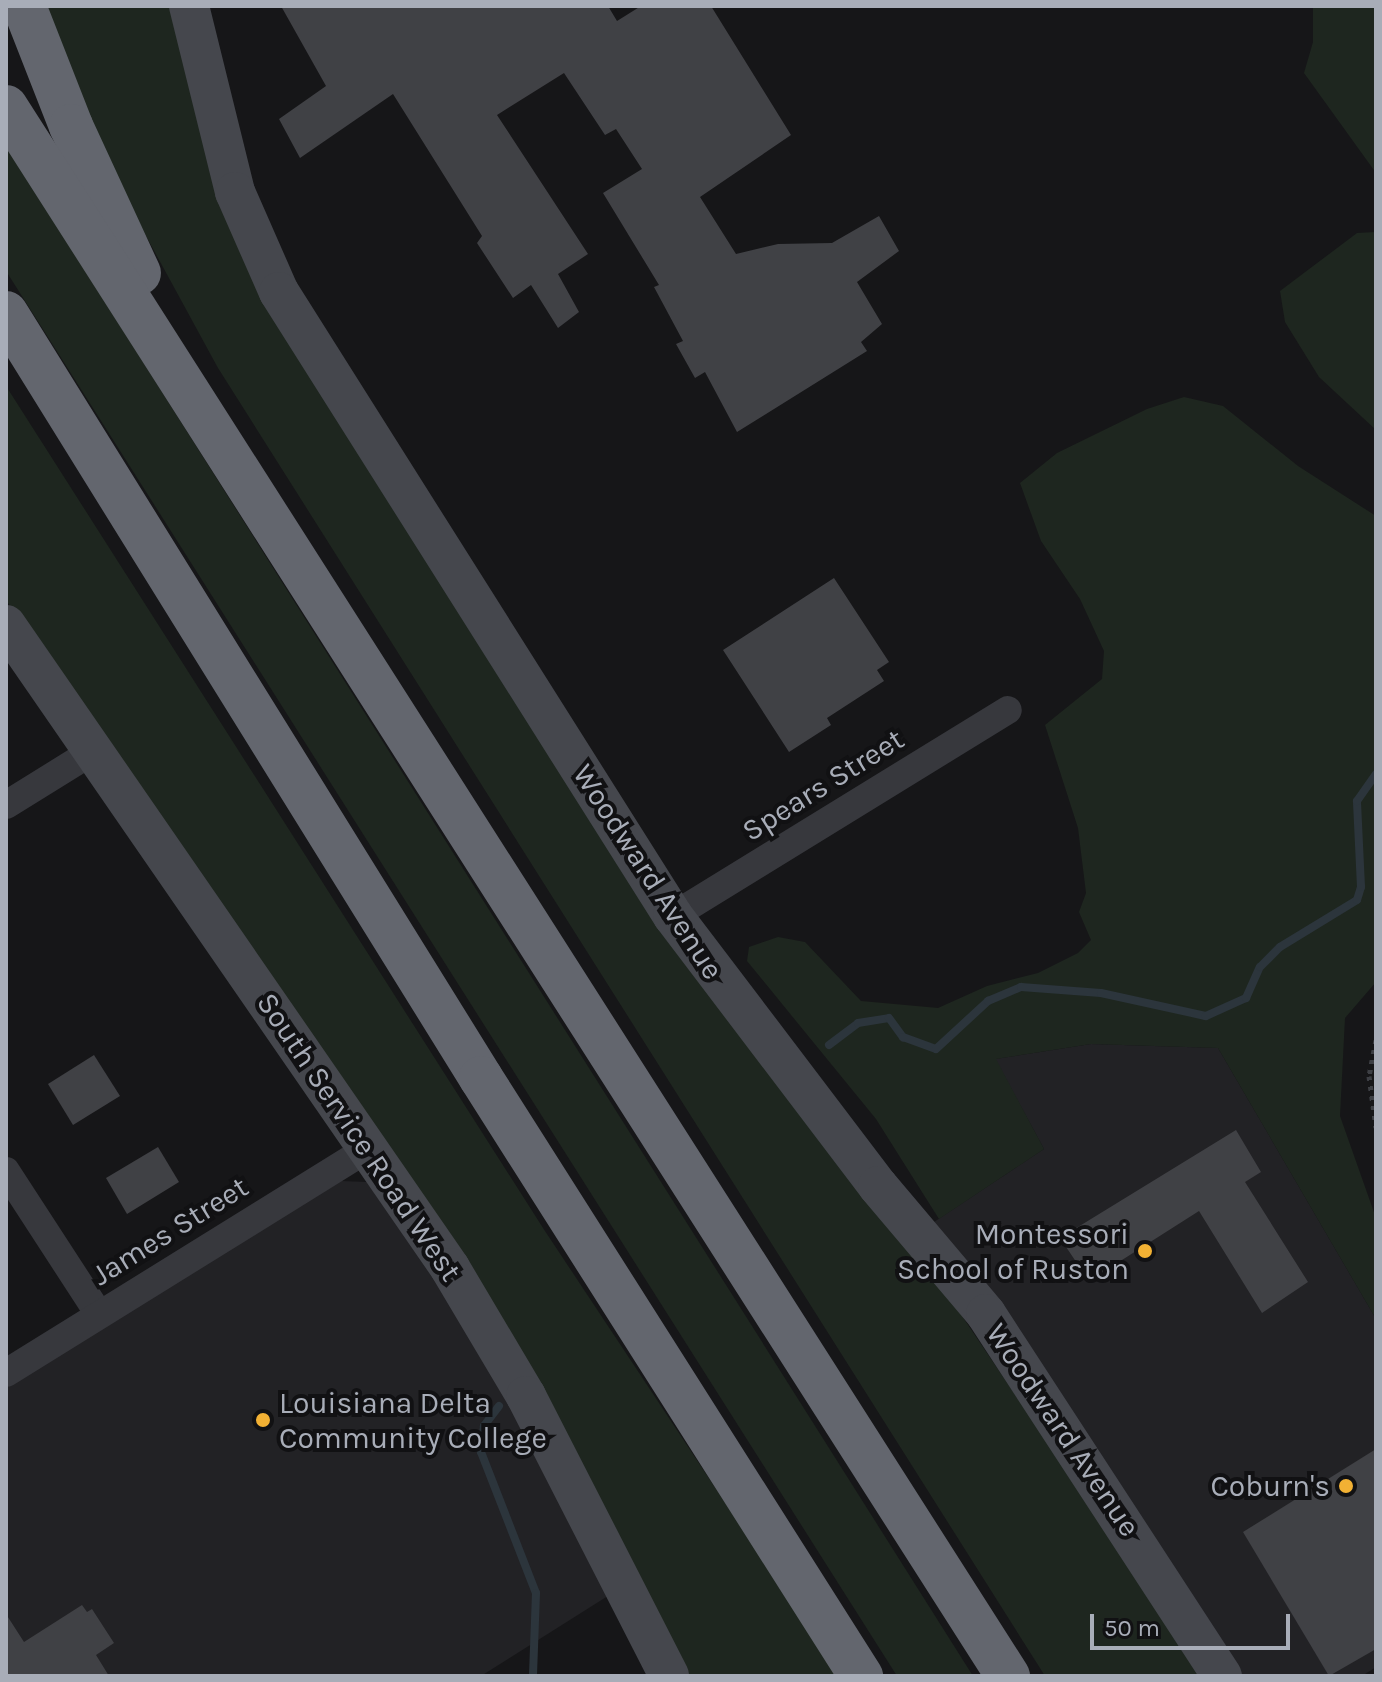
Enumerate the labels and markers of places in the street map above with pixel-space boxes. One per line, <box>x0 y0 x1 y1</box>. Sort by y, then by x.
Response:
place label: Montessori School of Ruston <box>897 1216 1129 1286</box>
marker: Montessori School of Ruston <box>1136 1242 1154 1260</box>
place label: Louisiana Delta Community College <box>279 1385 547 1456</box>
marker: Louisiana Delta Community College <box>254 1411 272 1429</box>
place label: Coburn's <box>1210 1468 1330 1504</box>
marker: Coburn's <box>1337 1477 1355 1495</box>

